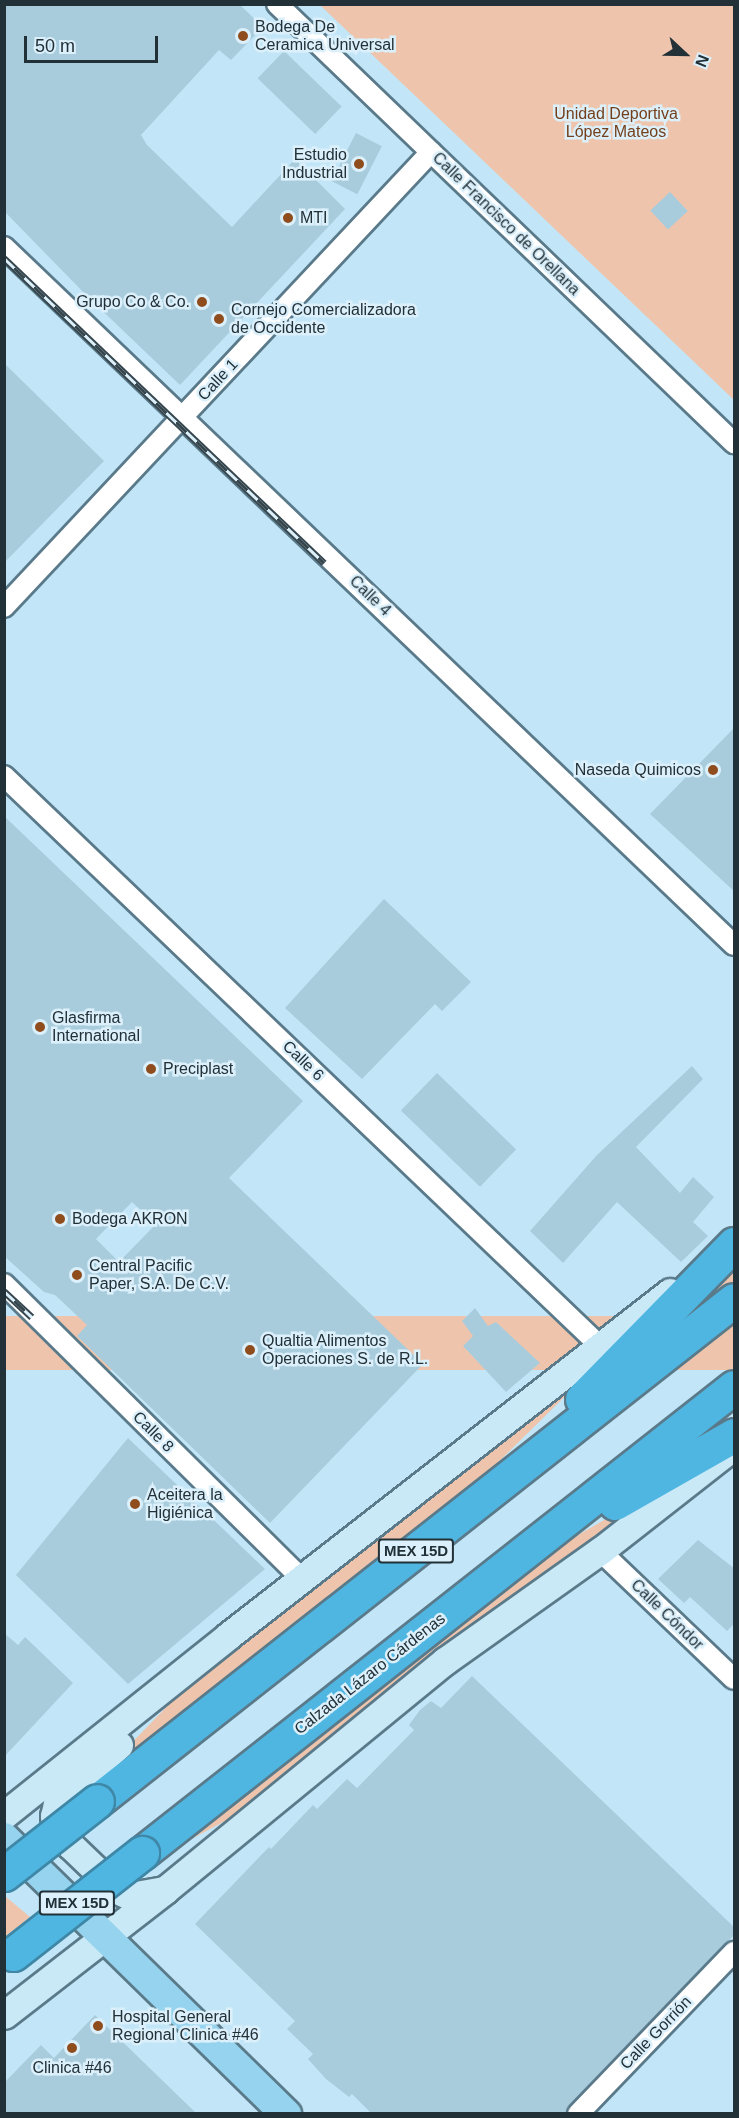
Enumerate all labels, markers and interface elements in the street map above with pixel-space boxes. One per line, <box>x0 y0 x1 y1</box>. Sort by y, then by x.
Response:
place label: Bodega De Ceramica Universal <box>255 17 395 55</box>
scale bar <box>27 24 160 62</box>
north arrow <box>655 24 715 84</box>
marker: Bodega De Ceramica Universal <box>236 29 250 43</box>
text: 50 m <box>35 36 75 56</box>
text: N <box>692 52 712 69</box>
park label: Unidad Deportiva López Mateos <box>554 104 678 142</box>
place label: Estudio Industrial <box>282 145 347 183</box>
street label: Calle Francisco de Orellana <box>428 149 584 299</box>
marker: Estudio Industrial <box>352 157 366 171</box>
place label: MTI <box>300 208 328 228</box>
marker: MTI <box>281 211 295 225</box>
place label: Grupo Co & Co. <box>76 292 190 312</box>
marker: Grupo Co & Co. <box>195 295 209 309</box>
place label: Cornejo Comercializadora de Occidente <box>231 300 416 338</box>
marker: Cornejo Comercializadora de Occidente <box>212 312 226 326</box>
street label: Calle 1 <box>194 355 242 405</box>
street label: Calle 4 <box>345 572 395 620</box>
place label: Naseda Quimicos <box>575 760 701 780</box>
marker: Naseda Quimicos <box>706 763 720 777</box>
place label: Glasfirma International <box>52 1008 140 1046</box>
marker: Glasfirma International <box>33 1020 47 1034</box>
street label: Calle 6 <box>278 1037 328 1085</box>
place label: Preciplast <box>163 1059 233 1079</box>
marker: Preciplast <box>144 1062 158 1076</box>
place label: Bodega AKRON <box>72 1209 189 1229</box>
marker: Bodega AKRON <box>53 1212 67 1226</box>
place label: Central Pacific Paper, S.A. De C.V. <box>89 1256 229 1294</box>
marker: Central Pacific Paper, S.A. De C.V. <box>70 1268 84 1282</box>
place label: Qualtia Alimentos Operaciones S. de R.L. <box>262 1331 428 1369</box>
marker: Qualtia Alimentos Operaciones S. de R.L. <box>243 1343 257 1357</box>
street label: Calle 8 <box>129 1408 177 1456</box>
place label: Aceitera la Higiénica <box>147 1485 223 1523</box>
marker: Aceitera la Higiénica <box>128 1497 142 1511</box>
road number: MEX 15D <box>377 1539 455 1563</box>
street label: Calle Cóndor <box>627 1576 707 1654</box>
street label: Calzada Lázaro Cárdenas <box>291 1609 449 1739</box>
road number: MEX 15D <box>38 1891 116 1915</box>
street label: Calle Gorrión <box>616 1992 696 2074</box>
place label: Hospital General Regional Clinica #46 <box>112 2007 259 2045</box>
marker: Hospital General Regional Clinica #46 <box>89 2017 107 2035</box>
marker: Clinica #46 <box>63 2039 81 2057</box>
place label: Clinica #46 <box>32 2058 112 2078</box>

